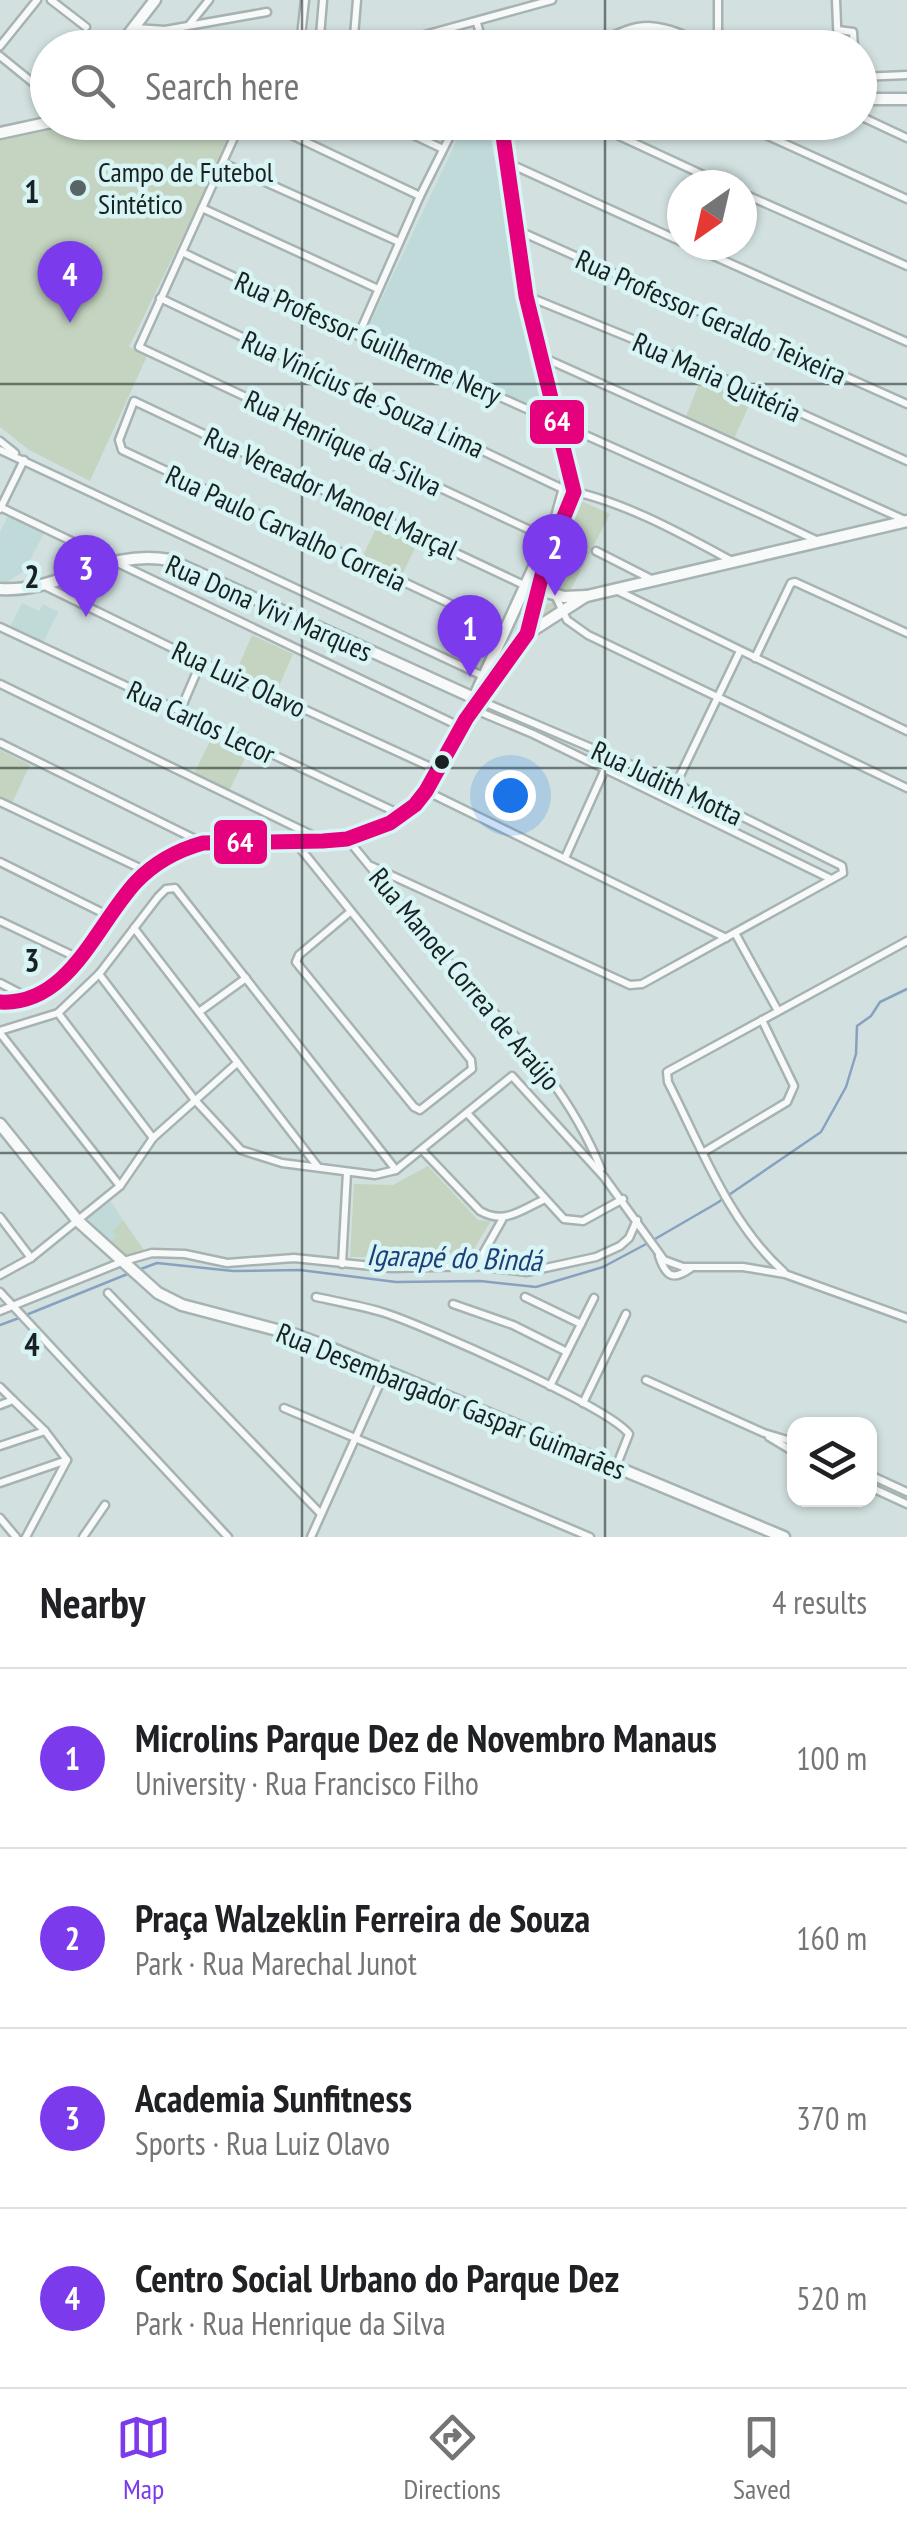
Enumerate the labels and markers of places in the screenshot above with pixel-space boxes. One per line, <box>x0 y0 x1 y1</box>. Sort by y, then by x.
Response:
place label: Campo de Futebol Sintético <box>98 153 274 222</box>
marker: Campo de Futebol Sintético <box>67 177 89 199</box>
pin: 4 <box>38 240 102 323</box>
pin: 2 <box>522 514 588 596</box>
pin: 3 <box>54 534 118 617</box>
pin: 1 <box>438 594 502 677</box>
unlabelled marker <box>432 752 452 772</box>

